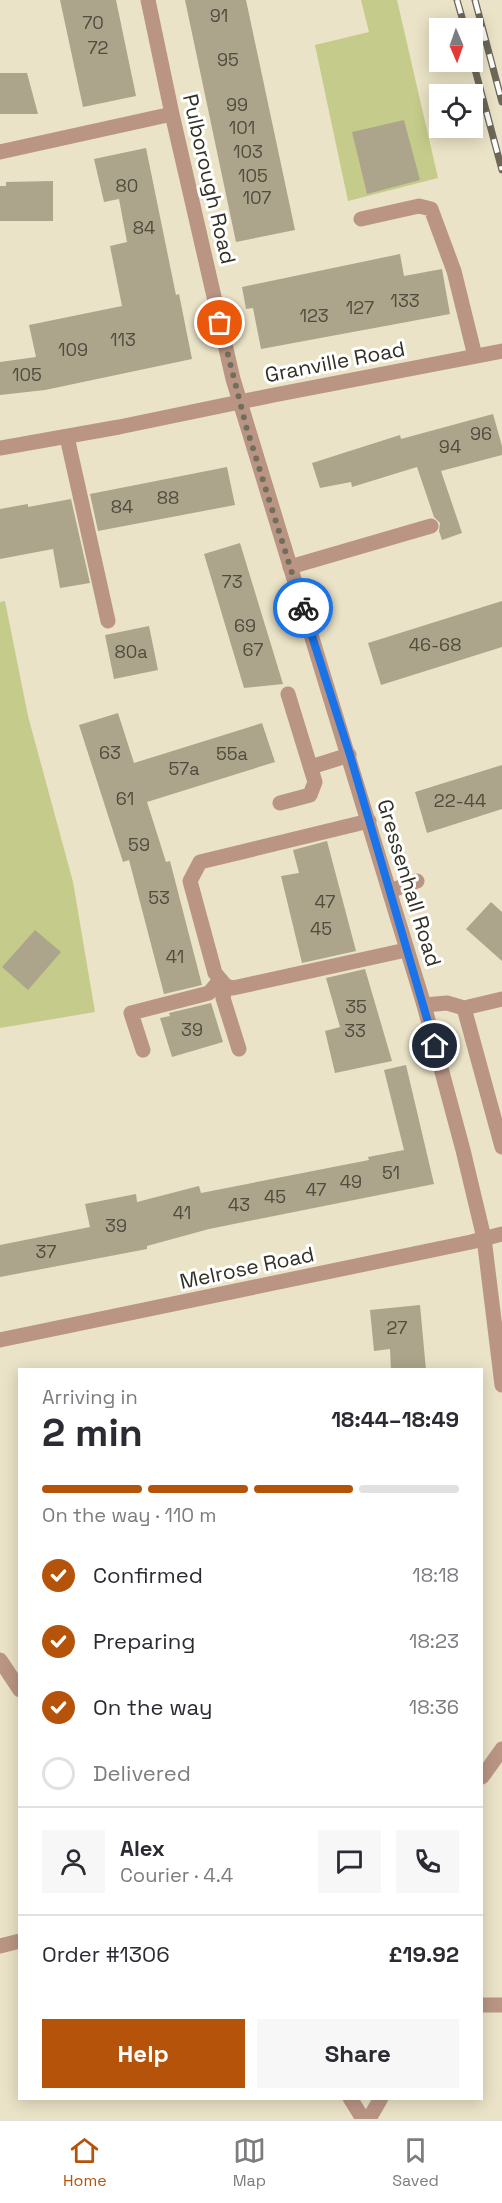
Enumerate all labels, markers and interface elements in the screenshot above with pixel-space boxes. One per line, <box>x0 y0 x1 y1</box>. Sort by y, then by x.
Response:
house number: 91 <box>210 4 228 27</box>
house number: 70 <box>82 11 104 34</box>
north arrow <box>429 18 483 72</box>
map controls <box>429 18 483 138</box>
house number: 72 <box>88 36 108 59</box>
house number: 95 <box>217 48 239 71</box>
button: locate <box>429 84 483 138</box>
street label: Pulborough Road <box>177 91 242 267</box>
house number: 99 <box>226 93 248 116</box>
house number: 101 <box>229 116 255 139</box>
house number: 103 <box>233 140 263 163</box>
house number: 105 <box>238 164 268 187</box>
house number: 80 <box>116 174 138 197</box>
house number: 107 <box>243 186 271 209</box>
house number: 84 <box>133 216 155 239</box>
house number: 133 <box>390 289 420 312</box>
house number: 127 <box>346 296 374 319</box>
pin <box>194 297 245 348</box>
house number: 123 <box>299 304 329 327</box>
icon: bag <box>203 306 236 339</box>
house number: 113 <box>110 328 136 351</box>
street label: Granville Road <box>263 335 407 388</box>
house number: 109 <box>58 338 88 361</box>
house number: 105 <box>12 363 42 386</box>
house number: 96 <box>470 422 492 445</box>
house number: 94 <box>439 435 461 458</box>
house number: 88 <box>157 486 179 509</box>
house number: 84 <box>111 495 133 518</box>
house number: 73 <box>221 570 243 593</box>
courier <box>273 578 333 638</box>
icon: bike <box>287 592 320 625</box>
house number: 69 <box>234 614 256 637</box>
house number: 46-68 <box>409 633 461 656</box>
house number: 67 <box>243 638 263 661</box>
house number: 80a <box>114 640 148 663</box>
house number: 63 <box>99 741 121 764</box>
house number: 55a <box>216 742 248 765</box>
house number: 57a <box>168 757 200 780</box>
house number: 61 <box>116 787 134 810</box>
house number: 22-44 <box>434 789 486 812</box>
street label: Gressenhall Road <box>371 796 448 970</box>
house number: 59 <box>128 833 150 856</box>
house number: 53 <box>148 886 170 909</box>
house number: 47 <box>315 890 335 913</box>
house number: 45 <box>310 917 332 940</box>
house number: 41 <box>166 945 184 968</box>
house number: 35 <box>345 995 367 1018</box>
house number: 39 <box>181 1018 203 1041</box>
house number: 33 <box>344 1019 366 1042</box>
pin <box>409 1020 460 1071</box>
icon: home <box>418 1029 451 1062</box>
house number: 51 <box>382 1161 400 1184</box>
house number: 49 <box>340 1170 362 1193</box>
house number: 47 <box>306 1178 326 1201</box>
house number: 45 <box>264 1185 286 1208</box>
house number: 43 <box>228 1193 250 1216</box>
house number: 41 <box>173 1201 191 1224</box>
house number: 39 <box>105 1214 127 1237</box>
house number: 37 <box>35 1240 57 1263</box>
street label: Melrose Road <box>177 1240 317 1295</box>
house number: 27 <box>387 1316 407 1339</box>
text: Arriving in <box>42 1384 138 1410</box>
text: 18:44–18:49 <box>331 1405 459 1433</box>
text: 2 min <box>42 1408 143 1457</box>
text: On the way · 110 m <box>42 1502 216 1528</box>
icon: check <box>42 1559 75 1592</box>
text: Confirmed <box>93 1561 203 1589</box>
text: 18:18 <box>412 1562 459 1588</box>
icon: check <box>42 1625 75 1658</box>
text: Preparing <box>93 1627 195 1655</box>
text: 18:23 <box>409 1628 459 1654</box>
icon: check <box>42 1691 75 1724</box>
text: On the way <box>93 1693 212 1721</box>
text: 18:36 <box>409 1694 459 1720</box>
text: Delivered <box>93 1759 191 1787</box>
button: person <box>42 1830 105 1893</box>
button: chat <box>318 1830 381 1893</box>
button: phone <box>396 1830 459 1893</box>
text: Alex <box>120 1834 165 1862</box>
text: Courier · 4.4 <box>120 1862 233 1888</box>
text: Order #1306 <box>42 1940 170 1968</box>
text: £19.92 <box>388 1940 459 1968</box>
button: Help <box>42 2019 245 2088</box>
button: Share <box>257 2019 459 2088</box>
tab: Home <box>63 2134 107 2191</box>
tab: Map <box>233 2134 266 2191</box>
tab: Saved <box>392 2134 439 2191</box>

